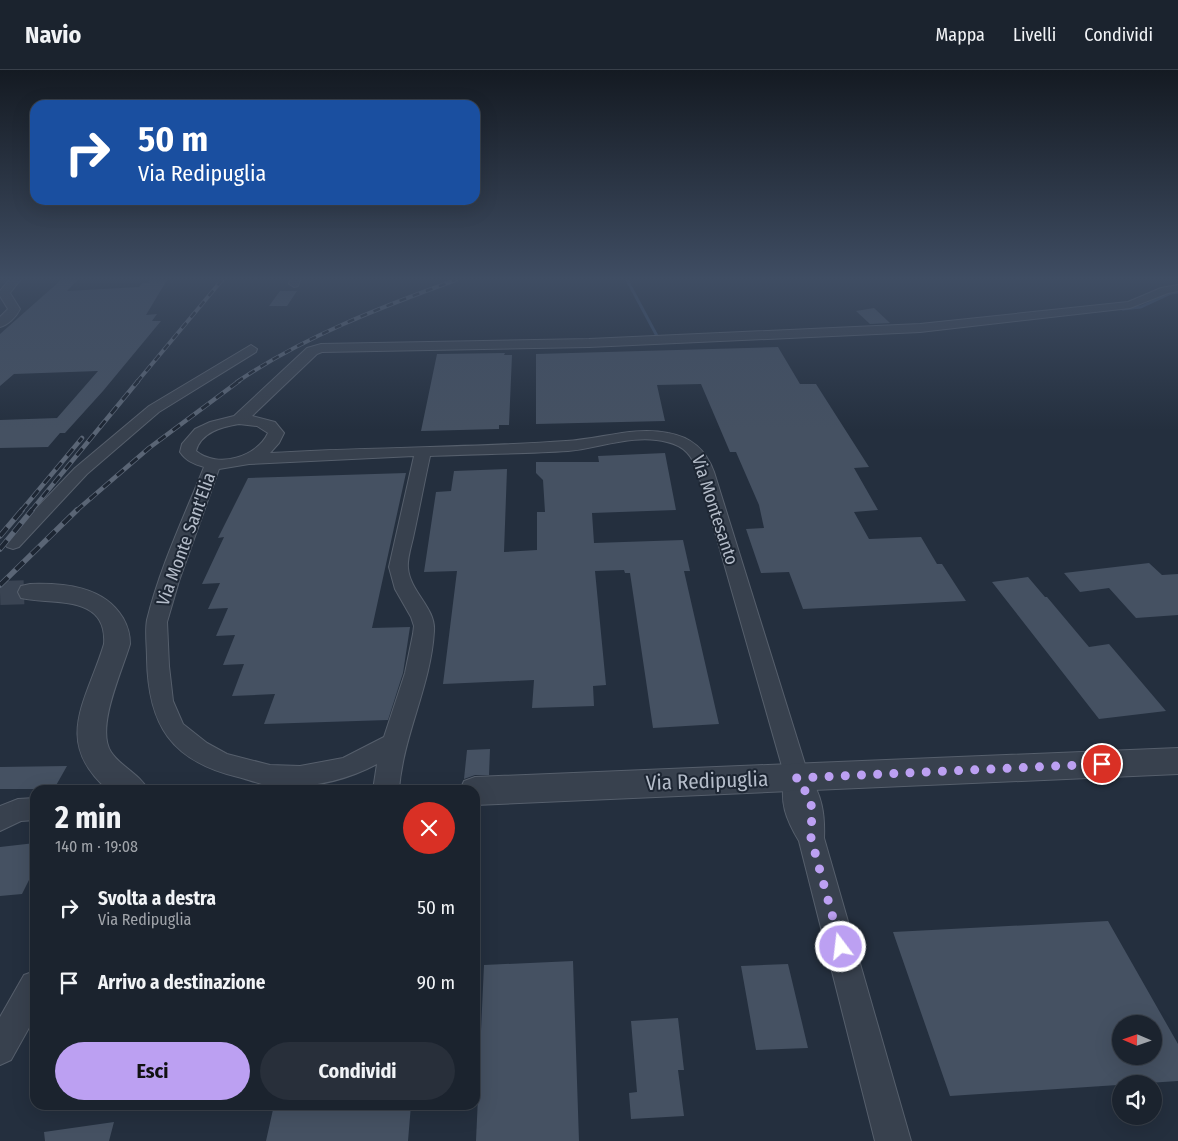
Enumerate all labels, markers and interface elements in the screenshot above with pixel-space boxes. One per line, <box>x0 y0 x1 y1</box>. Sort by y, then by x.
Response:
text: Navio <box>25 21 81 49</box>
text: Mappa <box>936 24 985 46</box>
text: Livelli <box>1013 24 1056 46</box>
text: Condividi <box>1084 24 1153 46</box>
text: 50 m <box>138 118 208 160</box>
icon: right <box>55 120 120 185</box>
text: Via Redipuglia <box>138 160 266 187</box>
street label: Via Montesanto <box>687 452 743 568</box>
street label: Via Monte Sant'Elia <box>152 469 220 609</box>
pin <box>1081 743 1123 785</box>
icon: arrive <box>1088 750 1116 778</box>
street label: Via Redipuglia <box>645 766 769 796</box>
text: 2 min <box>55 800 122 836</box>
button: close <box>403 802 455 854</box>
text: 140 m · 19:08 <box>55 837 138 856</box>
text: Svolta a destra <box>98 887 216 910</box>
icon: right <box>55 894 83 922</box>
text: 50 m <box>417 896 455 919</box>
text: Via Redipuglia <box>98 910 191 929</box>
position arrow <box>814 920 866 972</box>
icon: arrive <box>55 969 83 997</box>
text: Arrivo a destinazione <box>98 971 265 994</box>
text: 90 m <box>417 971 455 994</box>
north arrow <box>1112 1015 1162 1065</box>
map controls <box>1112 1015 1162 1125</box>
button: Esci <box>55 1042 250 1100</box>
button: Condividi <box>260 1042 455 1100</box>
button: sound <box>1112 1075 1162 1125</box>

